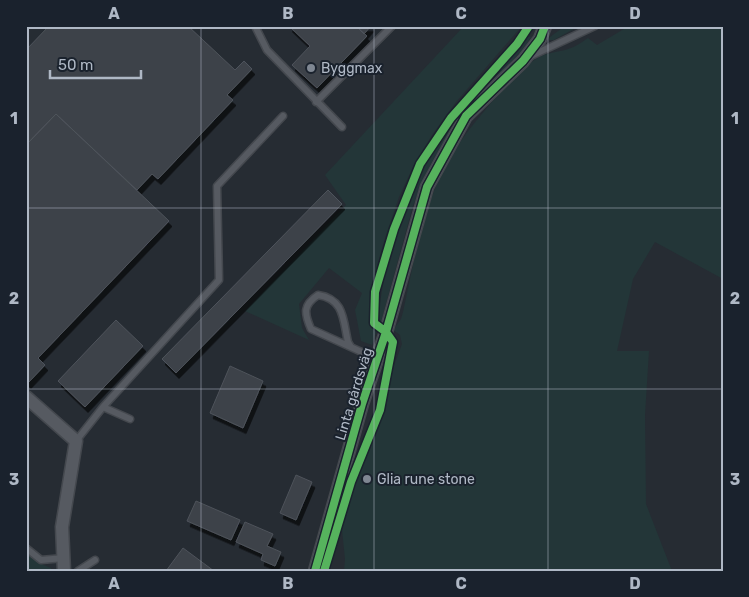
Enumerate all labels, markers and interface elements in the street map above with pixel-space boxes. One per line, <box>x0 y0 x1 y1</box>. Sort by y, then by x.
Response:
text: A <box>108 4 120 23</box>
text: B <box>282 4 294 23</box>
text: C <box>455 4 467 23</box>
text: D <box>629 4 641 23</box>
scale bar <box>50 48 141 80</box>
text: 50 m <box>58 56 93 74</box>
place label: Byggmax <box>321 60 383 77</box>
marker: Byggmax <box>305 62 317 74</box>
text: 1 <box>10 109 18 128</box>
text: 1 <box>731 109 739 128</box>
text: 2 <box>9 289 19 308</box>
text: 2 <box>730 289 740 308</box>
street label: Linta gårdsväg <box>332 345 376 443</box>
text: 3 <box>9 470 19 489</box>
text: 3 <box>730 470 740 489</box>
place label: Glia rune stone <box>377 471 475 488</box>
marker: Glia rune stone <box>361 473 373 485</box>
text: A <box>108 574 120 593</box>
text: B <box>282 574 294 593</box>
text: C <box>455 574 467 593</box>
text: D <box>629 574 641 593</box>

